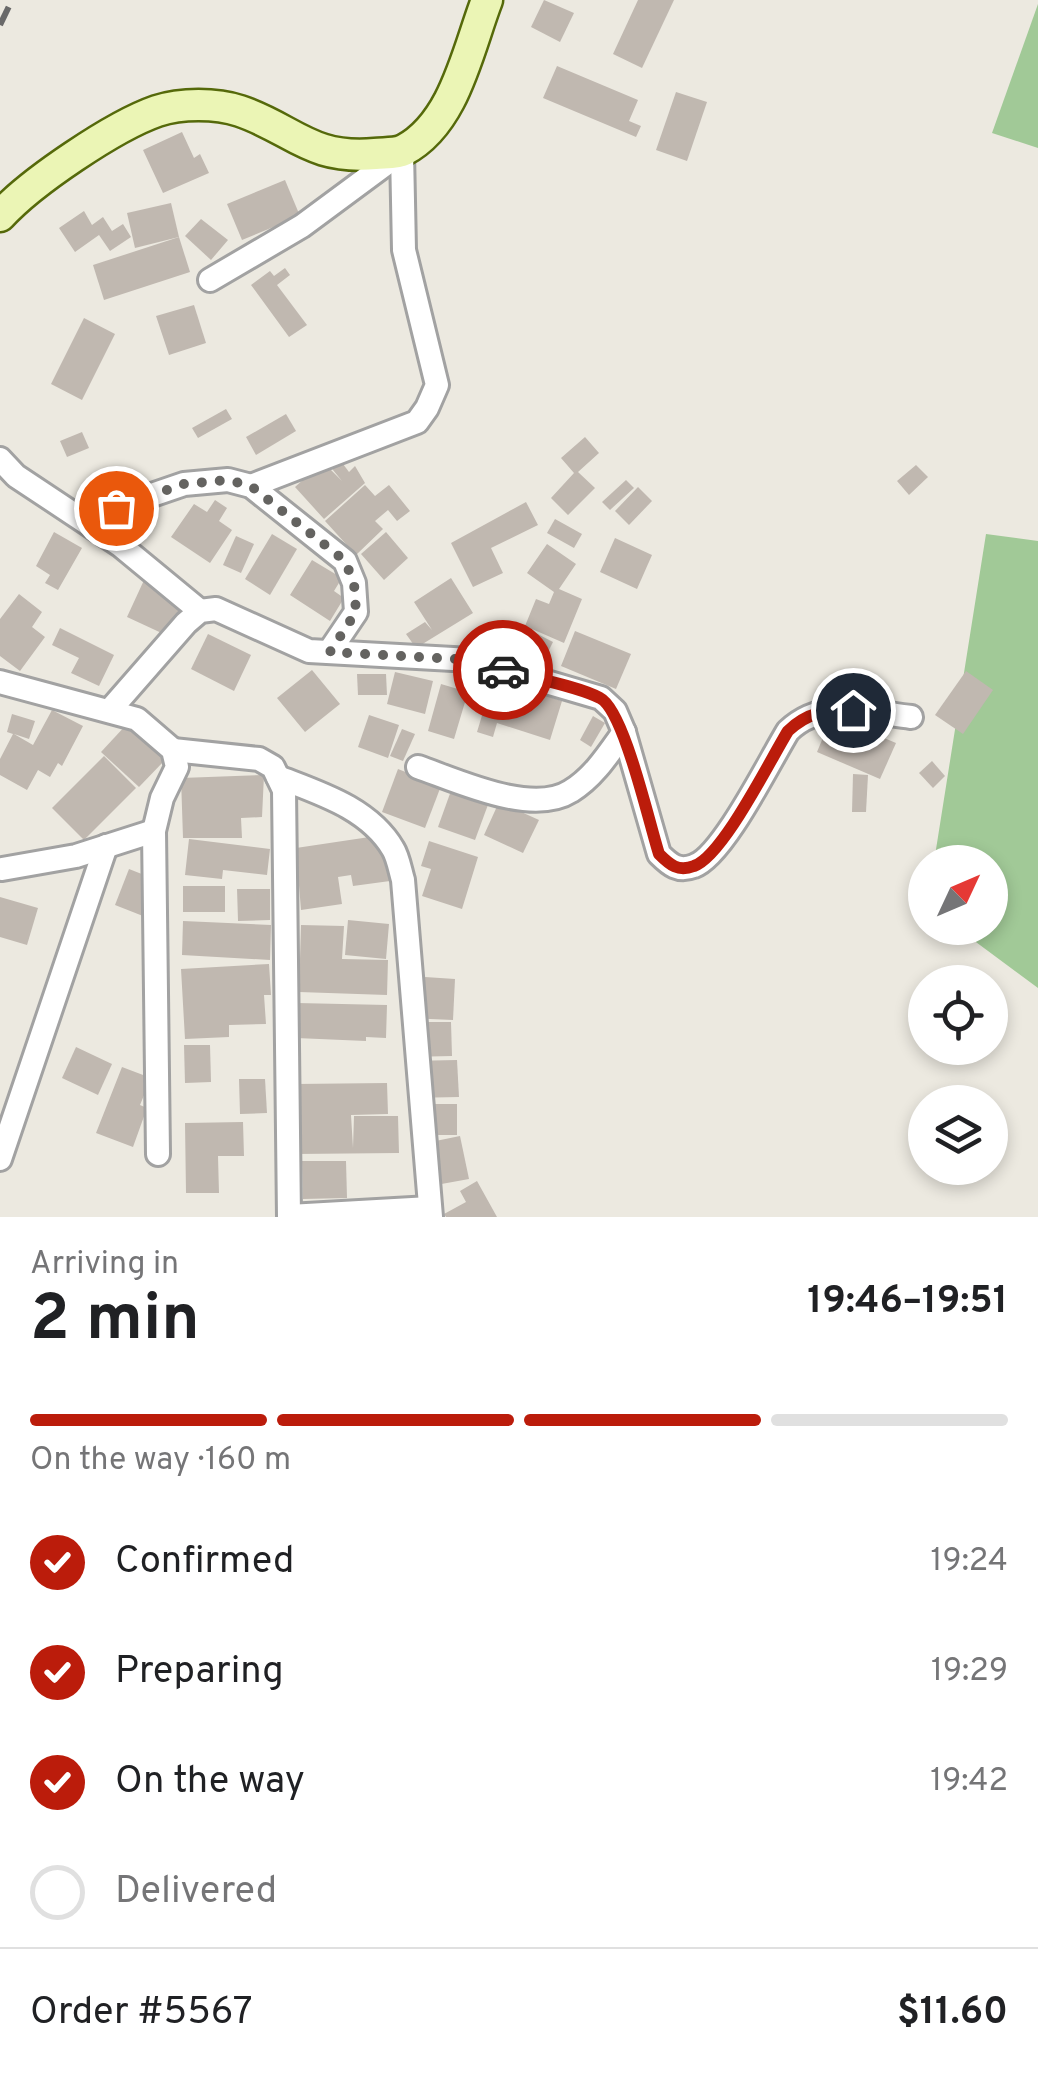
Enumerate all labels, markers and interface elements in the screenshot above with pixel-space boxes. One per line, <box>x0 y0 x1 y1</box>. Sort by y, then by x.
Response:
pin <box>74 466 159 551</box>
icon: bag <box>89 481 144 536</box>
courier <box>453 620 553 720</box>
icon: car <box>476 643 531 698</box>
pin <box>811 668 896 753</box>
icon: home <box>826 683 881 738</box>
north arrow <box>908 845 1008 945</box>
map controls <box>908 845 1008 1185</box>
button: locate <box>908 965 1008 1065</box>
button: layers <box>908 1085 1008 1185</box>
text: Arriving in <box>30 1245 179 1285</box>
text: 19:46–19:51 <box>807 1278 1008 1327</box>
text: 2 min <box>30 1281 200 1363</box>
text: On the way · 160 m <box>30 1441 291 1481</box>
icon: check <box>30 1535 85 1590</box>
text: Confirmed <box>115 1538 294 1587</box>
text: 19:24 <box>931 1542 1008 1582</box>
icon: check <box>30 1645 85 1700</box>
text: Preparing <box>115 1648 284 1697</box>
text: 19:29 <box>931 1652 1008 1692</box>
icon: check <box>30 1755 85 1810</box>
text: On the way <box>115 1758 305 1807</box>
text: 19:42 <box>930 1762 1008 1802</box>
text: Delivered <box>115 1868 277 1917</box>
text: Order #5567 <box>30 1989 253 2038</box>
text: $11.60 <box>897 1989 1008 2038</box>

